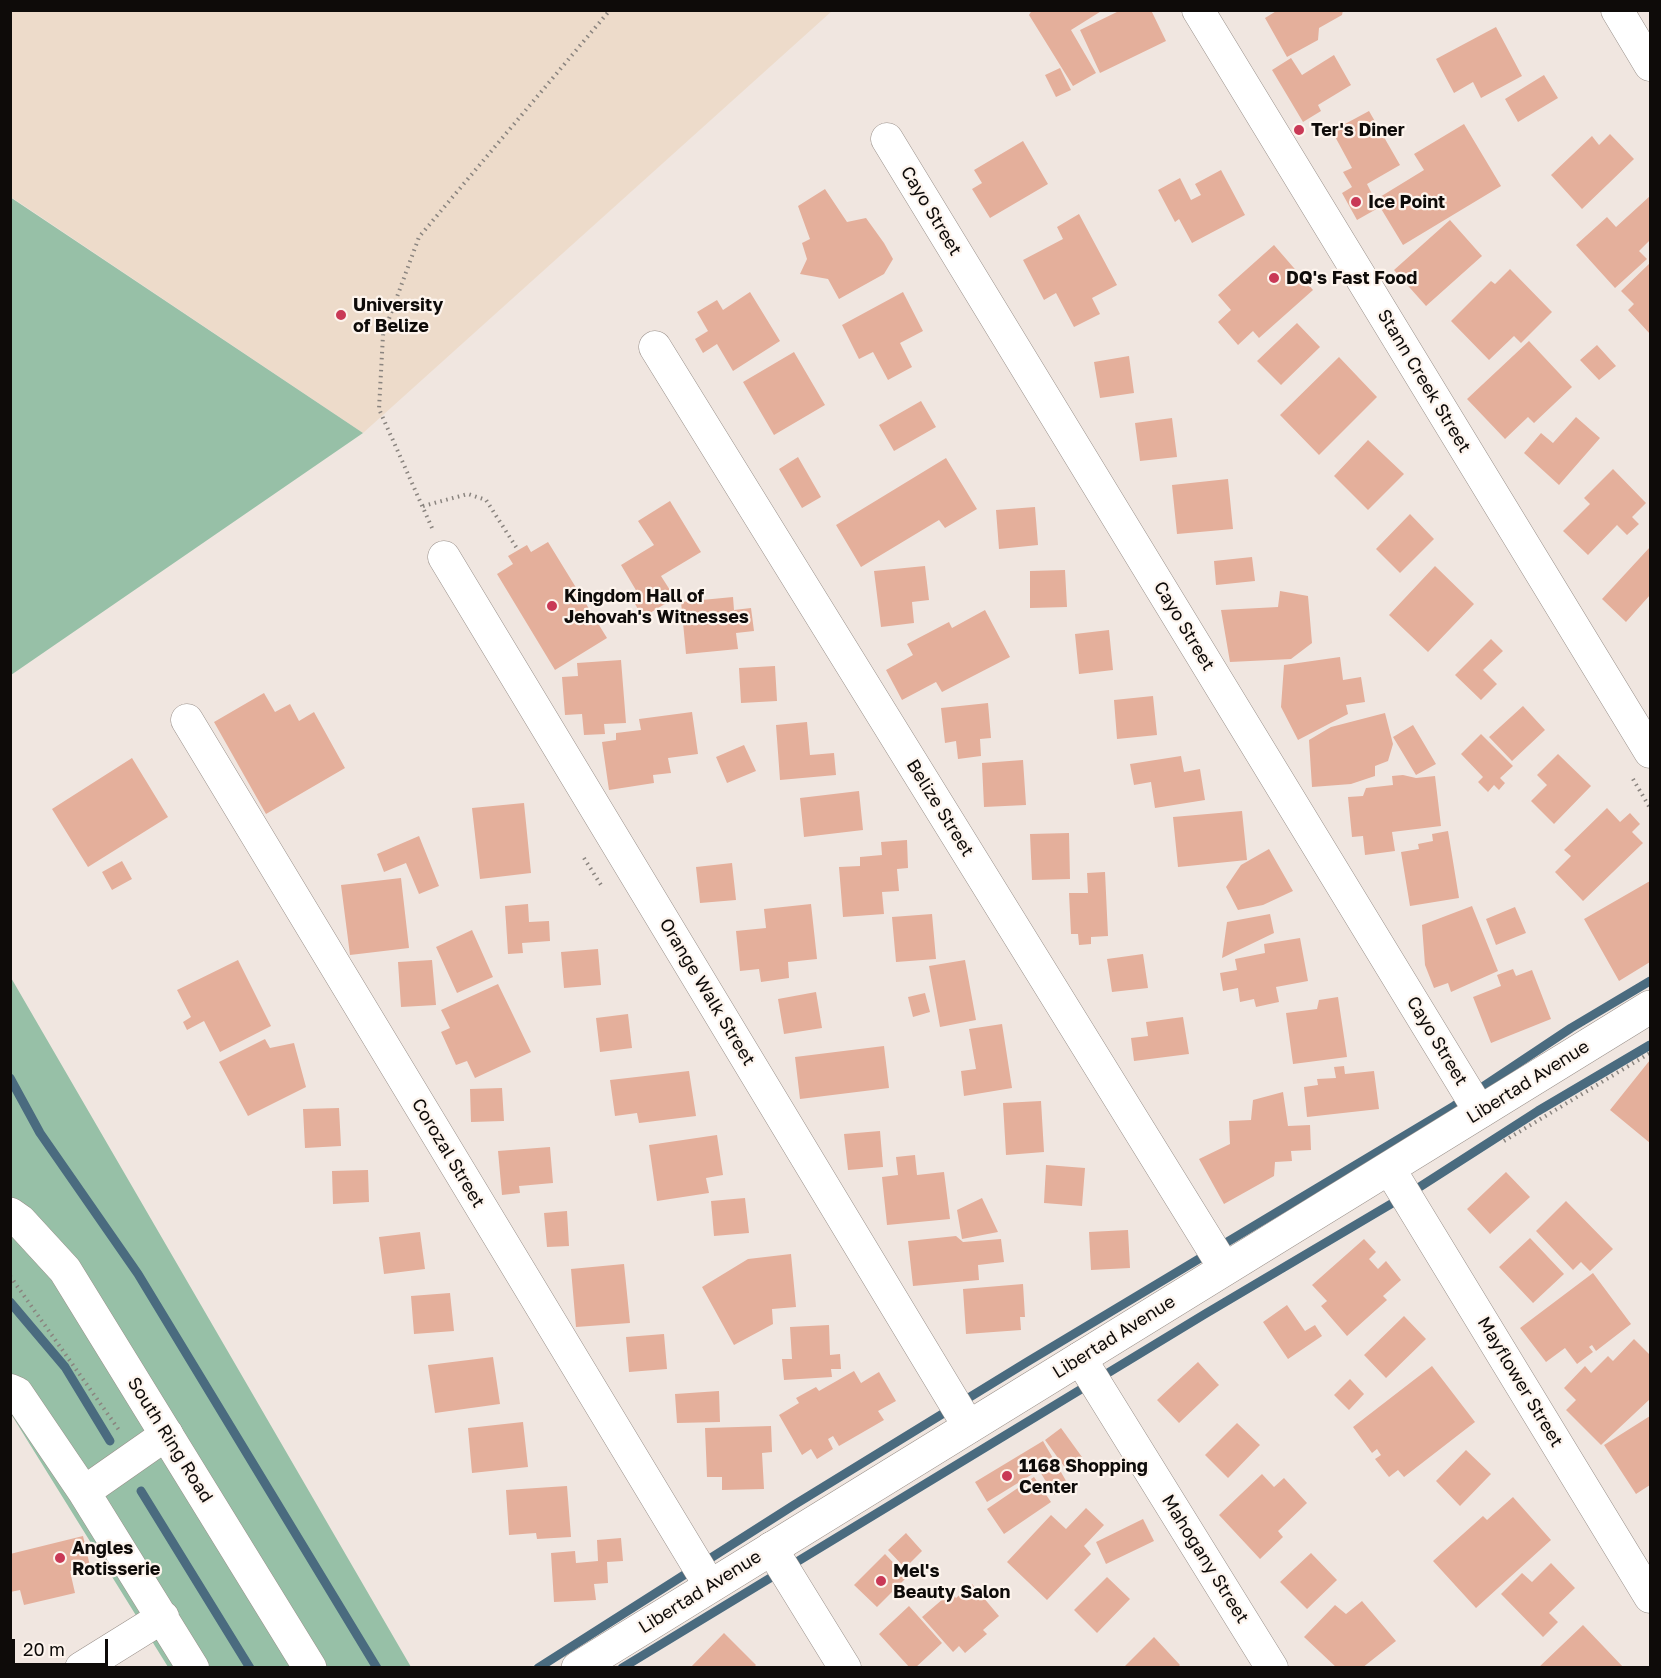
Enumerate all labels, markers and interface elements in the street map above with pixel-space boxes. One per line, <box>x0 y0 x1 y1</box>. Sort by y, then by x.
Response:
place label: Ter's Diner <box>1311 119 1405 141</box>
marker: Ter's Diner <box>1292 123 1306 137</box>
street label: Cayo Street <box>896 162 966 260</box>
place label: Ice Point <box>1368 191 1445 213</box>
marker: Ice Point <box>1349 195 1363 209</box>
place label: DQ's Fast Food <box>1286 267 1417 289</box>
marker: DQ's Fast Food <box>1267 271 1281 285</box>
place label: University of Belize <box>353 294 443 336</box>
street label: Stann Creek Street <box>1373 306 1475 456</box>
marker: University of Belize <box>334 308 348 322</box>
street label: Cayo Street <box>1149 577 1219 675</box>
place label: Kingdom Hall of Jehovah's Witnesses <box>564 585 749 628</box>
marker: Kingdom Hall of Jehovah's Witnesses <box>545 599 559 613</box>
street label: Belize Street <box>902 755 978 861</box>
street label: Orange Walk Street <box>655 914 759 1070</box>
street label: Cayo Street <box>1402 992 1472 1090</box>
street label: Libertad Avenue <box>1463 1036 1593 1128</box>
street label: Corozal Street <box>407 1094 489 1212</box>
street label: Libertad Avenue <box>1049 1291 1179 1383</box>
street label: Mayflower Street <box>1473 1313 1567 1451</box>
street label: South Ring Road <box>123 1373 217 1507</box>
place label: 1168 Shopping Center <box>1019 1455 1148 1498</box>
marker: 1168 Shopping Center <box>1000 1469 1014 1483</box>
street label: Mahogany Street <box>1157 1491 1253 1627</box>
place label: Angles Rotisserie <box>72 1537 160 1580</box>
street label: Libertad Avenue <box>635 1546 765 1638</box>
marker: Angles Rotisserie <box>53 1551 67 1565</box>
place label: Mel's Beauty Salon <box>893 1560 1010 1602</box>
marker: Mel's Beauty Salon <box>874 1574 888 1588</box>
scale bar <box>15 1627 111 1665</box>
text: 20 m <box>23 1638 65 1660</box>

